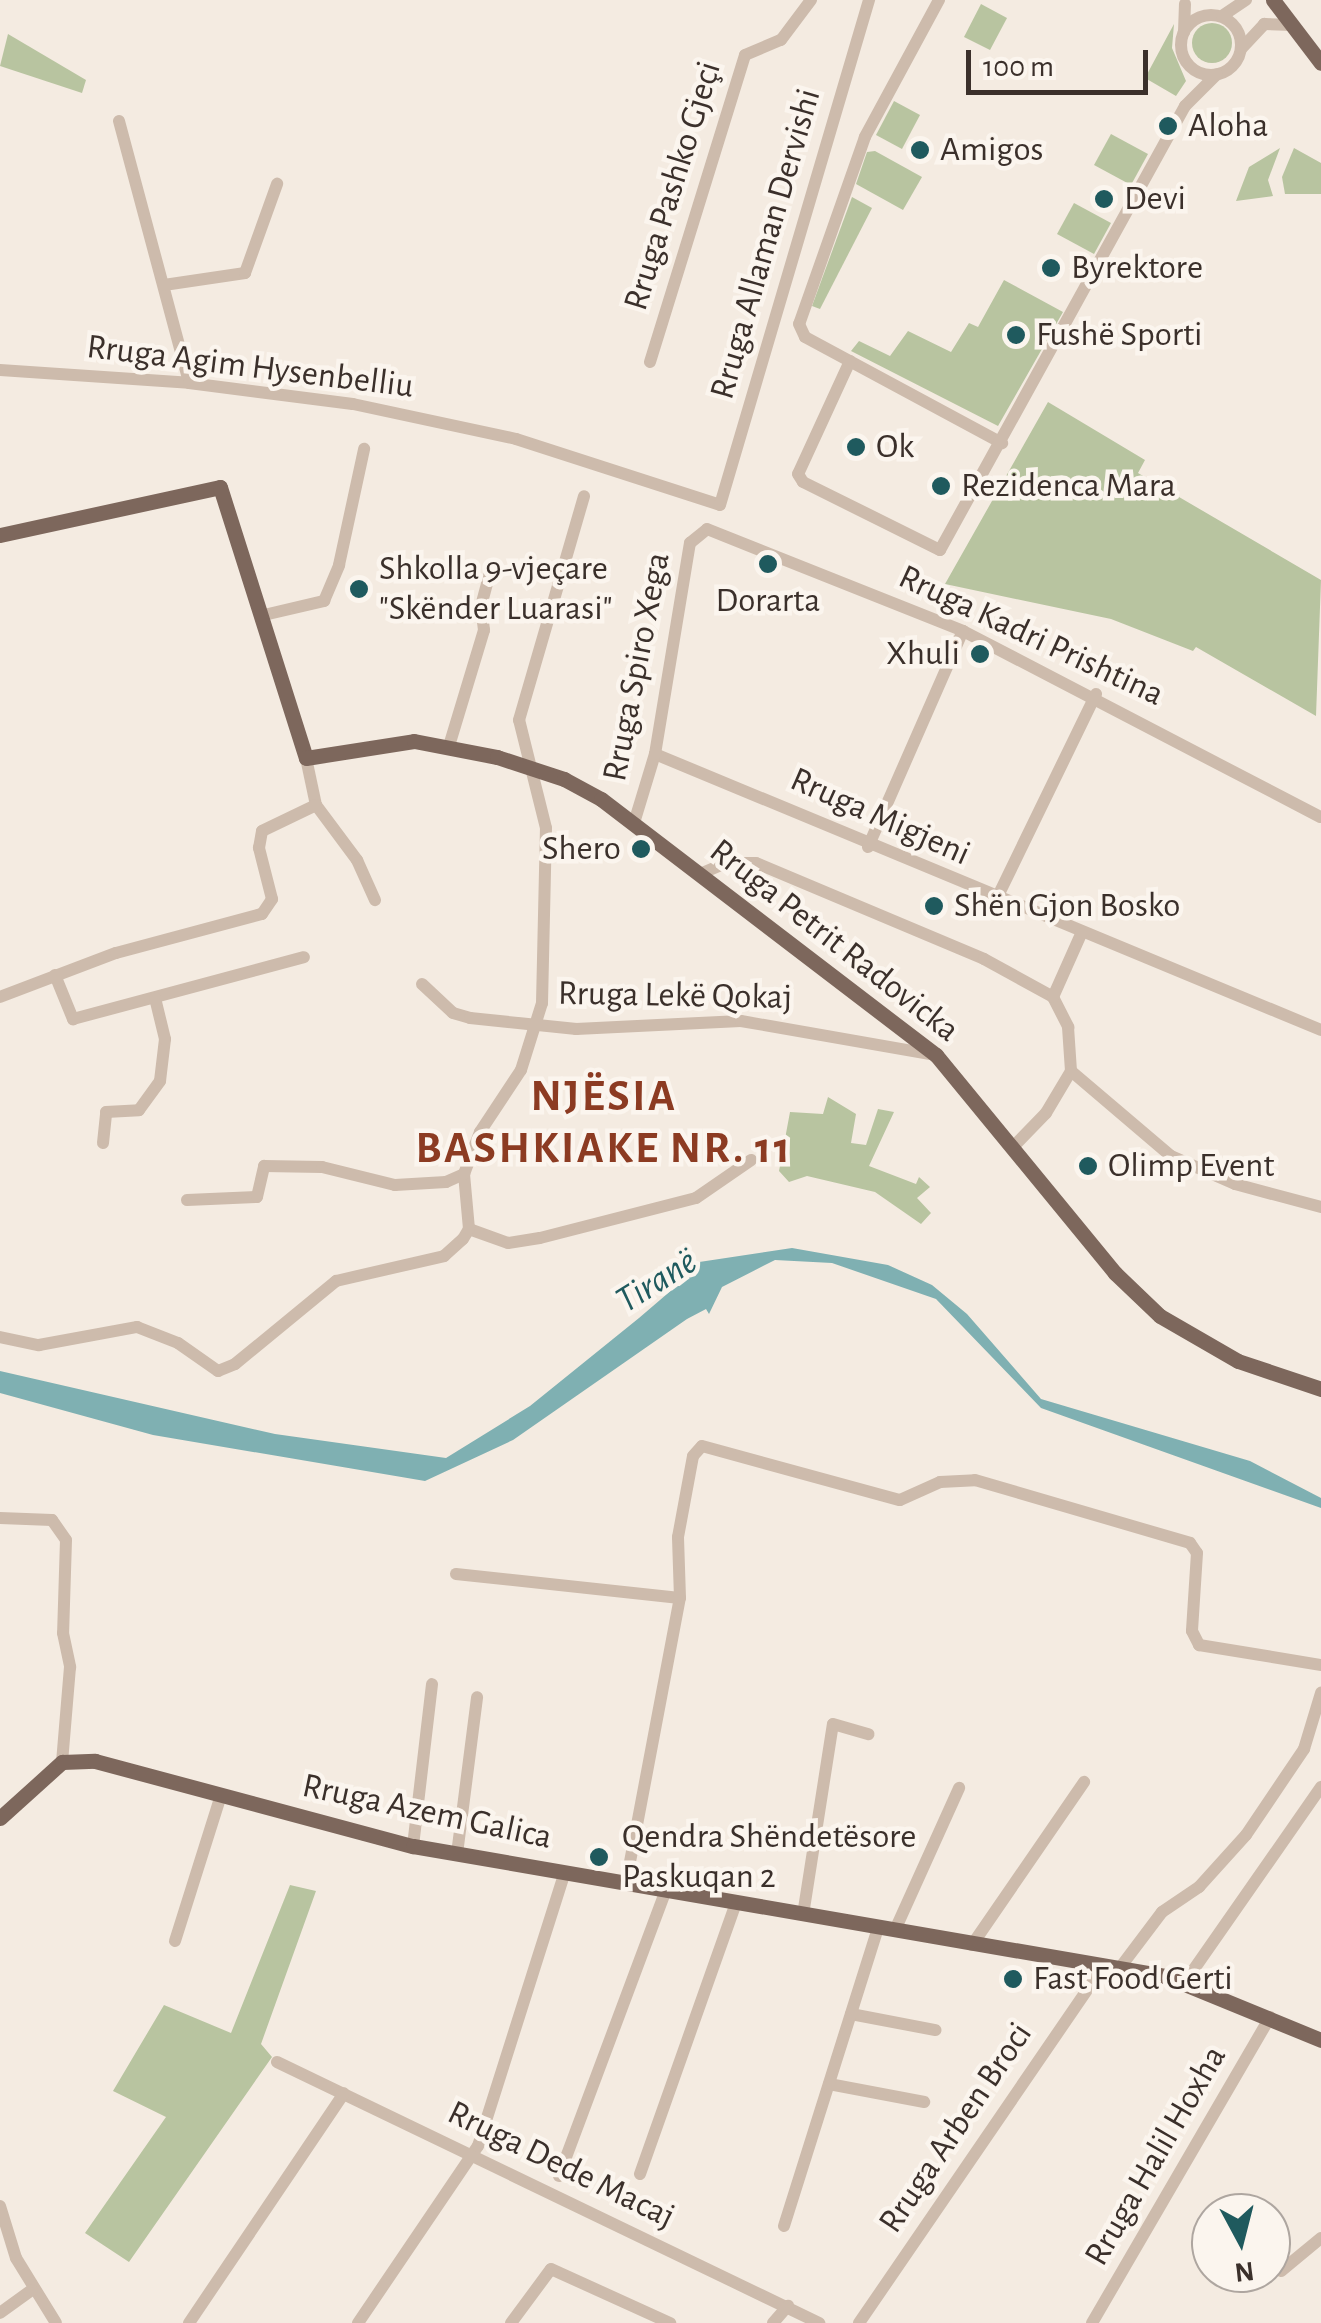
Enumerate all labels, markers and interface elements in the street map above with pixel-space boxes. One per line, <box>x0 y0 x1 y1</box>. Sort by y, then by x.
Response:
scale bar <box>971 30 1154 92</box>
text: 100 m <box>983 52 1054 82</box>
street label: Rruga Pashko Gjeçi <box>615 57 731 315</box>
street label: Rruga Allaman Dervishi <box>702 84 830 404</box>
place label: Aloha <box>1188 105 1268 147</box>
marker: Aloha <box>1157 115 1179 137</box>
place label: Amigos <box>940 129 1044 171</box>
marker: Amigos <box>909 139 931 161</box>
place label: Devi <box>1124 178 1186 220</box>
marker: Devi <box>1093 188 1115 210</box>
place label: Byrektore <box>1071 247 1203 289</box>
marker: Byrektore <box>1040 257 1062 279</box>
place label: Fushë Sporti <box>1036 314 1203 356</box>
marker: Fushë Sporti <box>1005 324 1027 346</box>
street label: Rruga Agim Hysenbelliu <box>84 326 416 408</box>
place label: Ok <box>876 426 914 468</box>
marker: Ok <box>845 436 867 458</box>
place label: Rezidenca Mara <box>961 465 1176 507</box>
marker: Rezidenca Mara <box>930 475 952 497</box>
place label: Shkolla 9-vjeçare "Skënder Luarasi" <box>379 548 612 630</box>
street label: Rruga Spiro Xega <box>594 549 680 785</box>
marker: Dorarta <box>757 553 779 575</box>
street label: Rruga Kadri Prishtina <box>892 556 1170 716</box>
marker: Shkolla 9-vjeçare "Skënder Luarasi" <box>348 578 370 600</box>
place label: Dorarta <box>716 580 820 622</box>
place label: Xhuli <box>886 633 960 675</box>
marker: Xhuli <box>969 643 991 665</box>
street label: Rruga Migjeni <box>784 759 976 875</box>
place label: Shero <box>542 828 621 870</box>
street label: Rruga Petrit Radovicka <box>701 831 967 1051</box>
marker: Shero <box>630 838 652 860</box>
place label: Shën Gjon Bosko <box>954 885 1180 927</box>
marker: Shën Gjon Bosko <box>923 895 945 917</box>
street label: Rruga Lekë Qokaj <box>558 973 792 1019</box>
district label: NJËSIA BASHKIAKE NR. 11 <box>415 1070 793 1176</box>
place label: Olimp Event <box>1108 1145 1274 1187</box>
marker: Olimp Event <box>1077 1155 1099 1177</box>
water label: Tiranë <box>608 1240 706 1324</box>
street label: Rruga Azem Galica <box>298 1765 556 1859</box>
place label: Qendra Shëndetësore Paskuqan 2 <box>622 1816 916 1898</box>
marker: Qendra Shëndetësore Paskuqan 2 <box>586 1844 612 1870</box>
place label: Fast Food Gerti <box>1033 1958 1233 2000</box>
marker: Fast Food Gerti <box>1002 1968 1024 1990</box>
street label: Rruga Arben Broci <box>870 2015 1042 2241</box>
street label: Rruga Halil Hoxha <box>1076 2039 1236 2273</box>
street label: Rruga Dede Macaj <box>441 2092 681 2238</box>
north arrow <box>1191 2193 1291 2293</box>
text: N <box>1233 2256 1256 2286</box>

